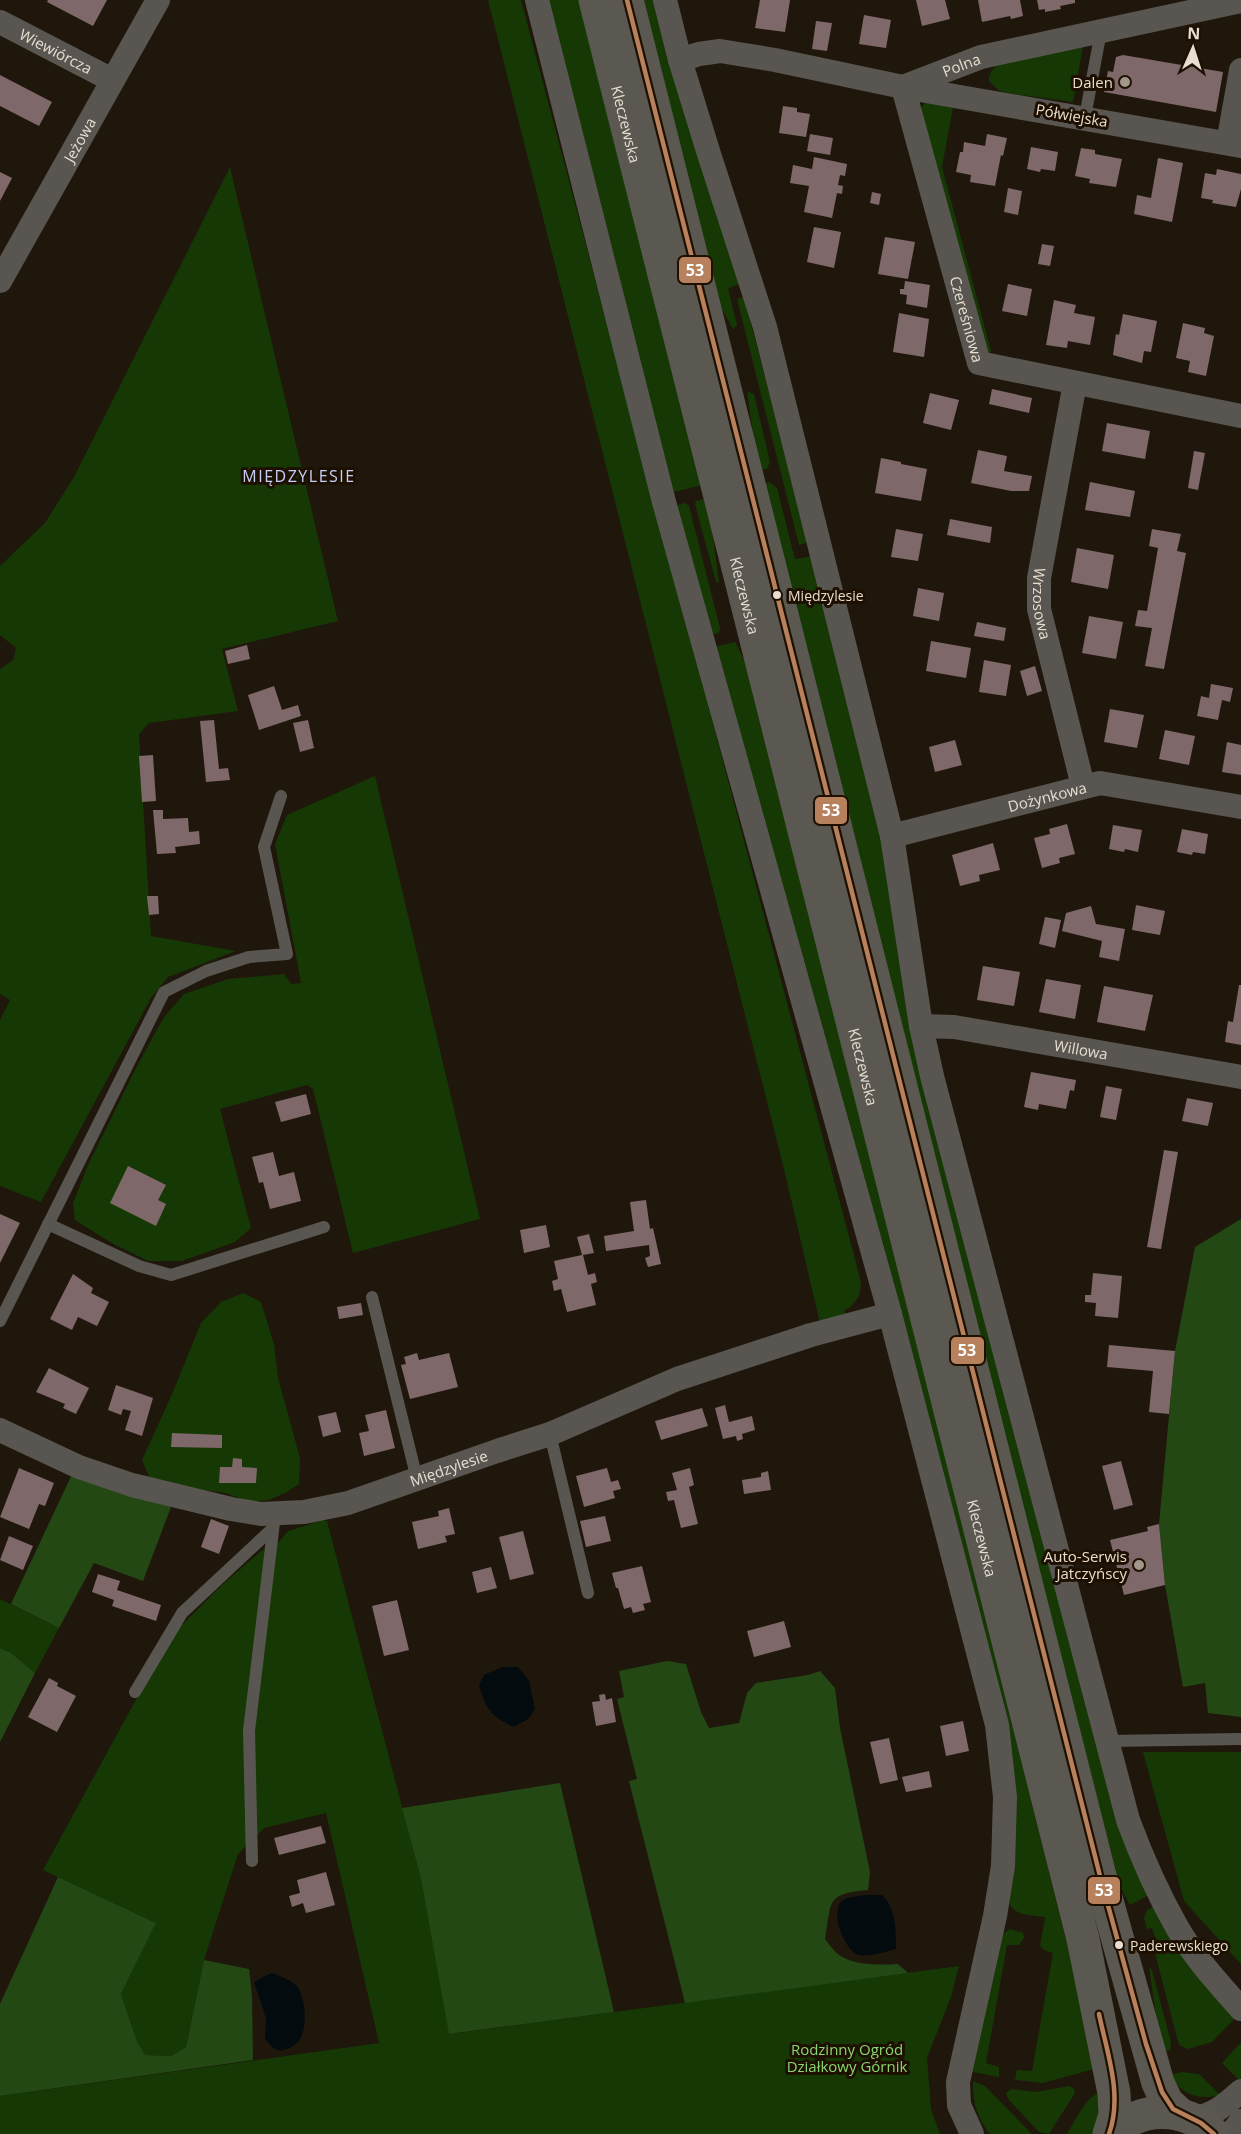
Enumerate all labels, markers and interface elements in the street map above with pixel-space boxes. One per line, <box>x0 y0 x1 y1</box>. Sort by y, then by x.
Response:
north arrow <box>1163 18 1223 78</box>
text: N <box>1187 22 1201 44</box>
street label: Wiewiórcza <box>16 24 96 78</box>
street label: Polna <box>939 48 983 81</box>
place label: Dalen <box>1072 72 1113 92</box>
marker: Dalen <box>1118 75 1132 89</box>
street label: Kleczewska <box>607 83 646 165</box>
street label: Półwiejska <box>1034 99 1110 131</box>
street label: Jeżowa <box>58 114 100 168</box>
line badge: 53 <box>678 256 712 284</box>
text: 53 <box>686 259 704 281</box>
street label: Czereśniowa <box>946 274 988 365</box>
district label: MIĘDZYLESIE <box>242 465 356 487</box>
street label: Kleczewska <box>726 555 764 636</box>
street label: Wrzosowa <box>1029 566 1056 641</box>
place label: Międzylesie <box>788 586 864 605</box>
marker: Międzylesie <box>771 589 783 601</box>
street label: Dożynkowa <box>1006 777 1089 816</box>
line badge: 53 <box>814 796 848 825</box>
text: 53 <box>822 799 840 821</box>
street label: Kleczewska <box>844 1026 883 1108</box>
street label: Willowa <box>1053 1035 1110 1064</box>
line badge: 53 <box>950 1336 985 1365</box>
text: 53 <box>958 1339 976 1361</box>
street label: Międzylesie <box>407 1445 490 1491</box>
street label: Kleczewska <box>963 1497 1001 1579</box>
place label: Auto-Serwis Jatczyńscy <box>1044 1546 1127 1583</box>
marker: Auto-Serwis Jatczyńscy <box>1132 1558 1146 1572</box>
line badge: 53 <box>1087 1876 1121 1905</box>
text: 53 <box>1095 1879 1113 1901</box>
place label: Paderewskiego <box>1130 1936 1229 1955</box>
marker: Paderewskiego <box>1113 1939 1125 1951</box>
park label: Rodzinny Ogród Działkowy Górnik <box>787 2039 907 2076</box>

